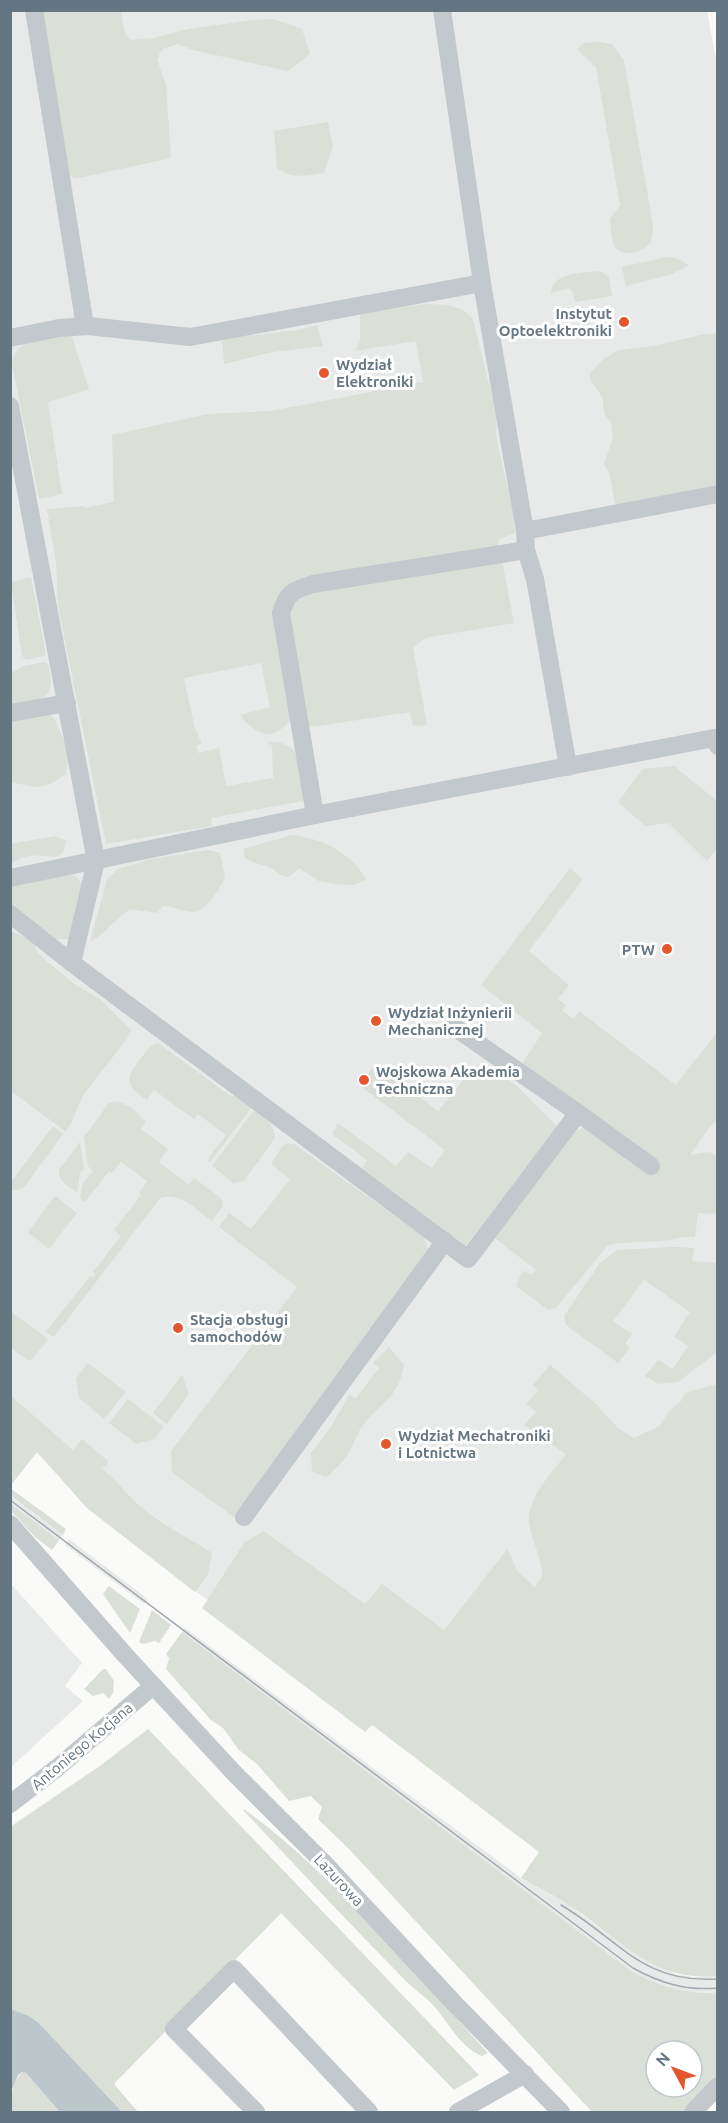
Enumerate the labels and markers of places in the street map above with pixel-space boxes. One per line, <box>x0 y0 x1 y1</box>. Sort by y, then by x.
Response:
place label: Instytut Optoelektroniki <box>499 305 613 339</box>
marker: Instytut Optoelektroniki <box>617 315 631 329</box>
place label: Wydział Elektroniki <box>336 356 414 390</box>
marker: Wydział Elektroniki <box>317 366 331 380</box>
place label: PTW <box>622 941 655 958</box>
marker: PTW <box>660 942 674 956</box>
place label: Wydział Inżynierii Mechanicznej <box>388 1004 512 1038</box>
marker: Wydział Inżynierii Mechanicznej <box>369 1014 383 1028</box>
place label: Wojskowa Akademia Techniczna <box>376 1063 520 1097</box>
marker: Wojskowa Akademia Techniczna <box>357 1073 371 1087</box>
place label: Stacja obsługi samochodów <box>190 1311 288 1345</box>
marker: Stacja obsługi samochodów <box>171 1321 185 1335</box>
place label: Wydział Mechatroniki i Lotnictwa <box>398 1427 551 1461</box>
marker: Wydział Mechatroniki i Lotnictwa <box>379 1437 393 1451</box>

